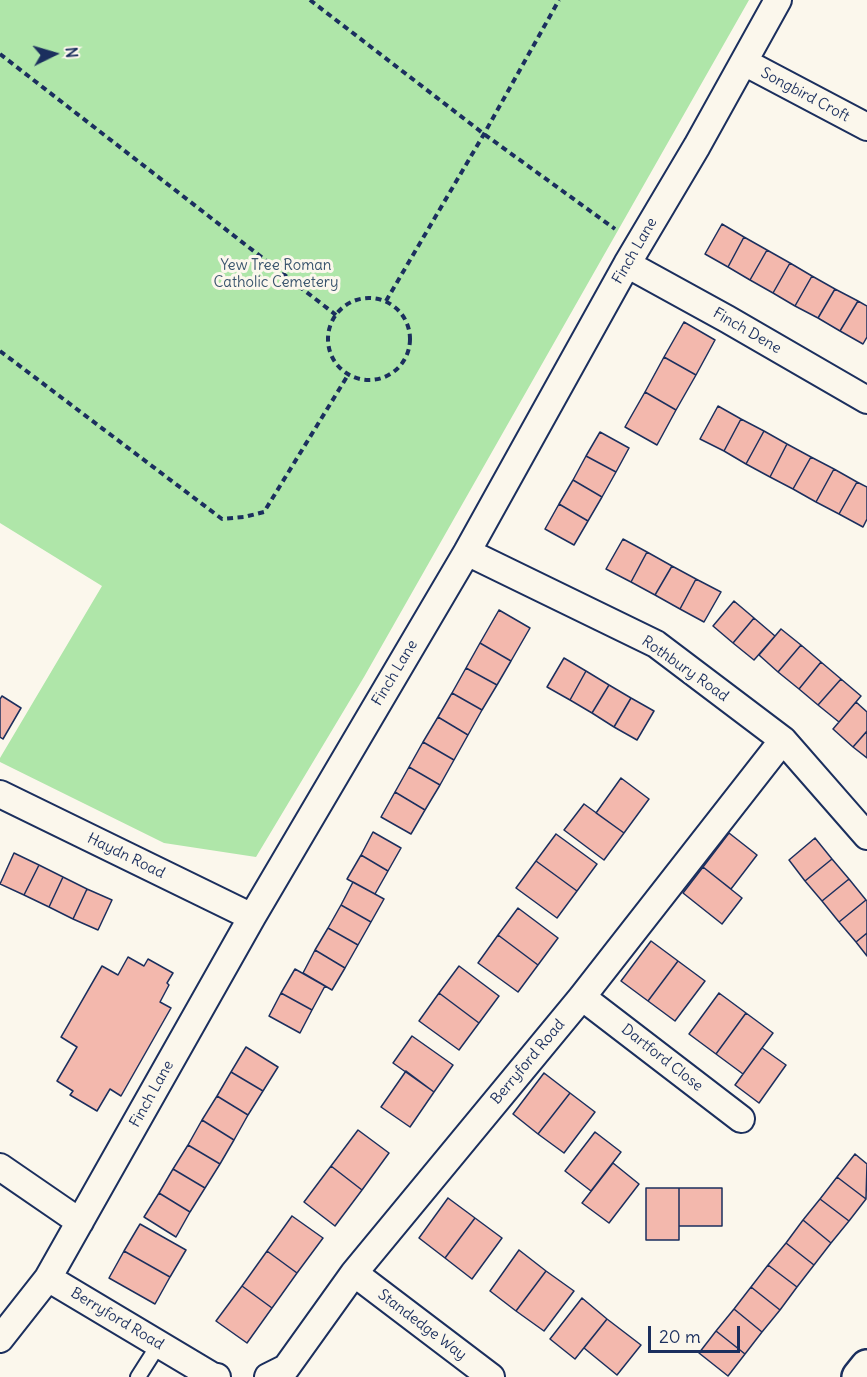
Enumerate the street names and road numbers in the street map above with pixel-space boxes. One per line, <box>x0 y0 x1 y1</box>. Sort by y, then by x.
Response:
street label: Songbird Croft <box>758 64 852 126</box>
street label: Finch Lane <box>609 215 661 287</box>
street label: Finch Dene <box>710 304 784 358</box>
street label: Rothbury Road <box>638 632 732 706</box>
street label: Finch Lane <box>368 637 422 709</box>
street label: Haydn Road <box>84 829 168 883</box>
street label: Berryford Road <box>487 1016 569 1108</box>
street label: Dartford Close <box>618 1021 706 1095</box>
street label: Finch Lane <box>126 1057 178 1131</box>
street label: Berryford Road <box>67 1284 167 1354</box>
street label: Standedge Way <box>374 1286 470 1364</box>

